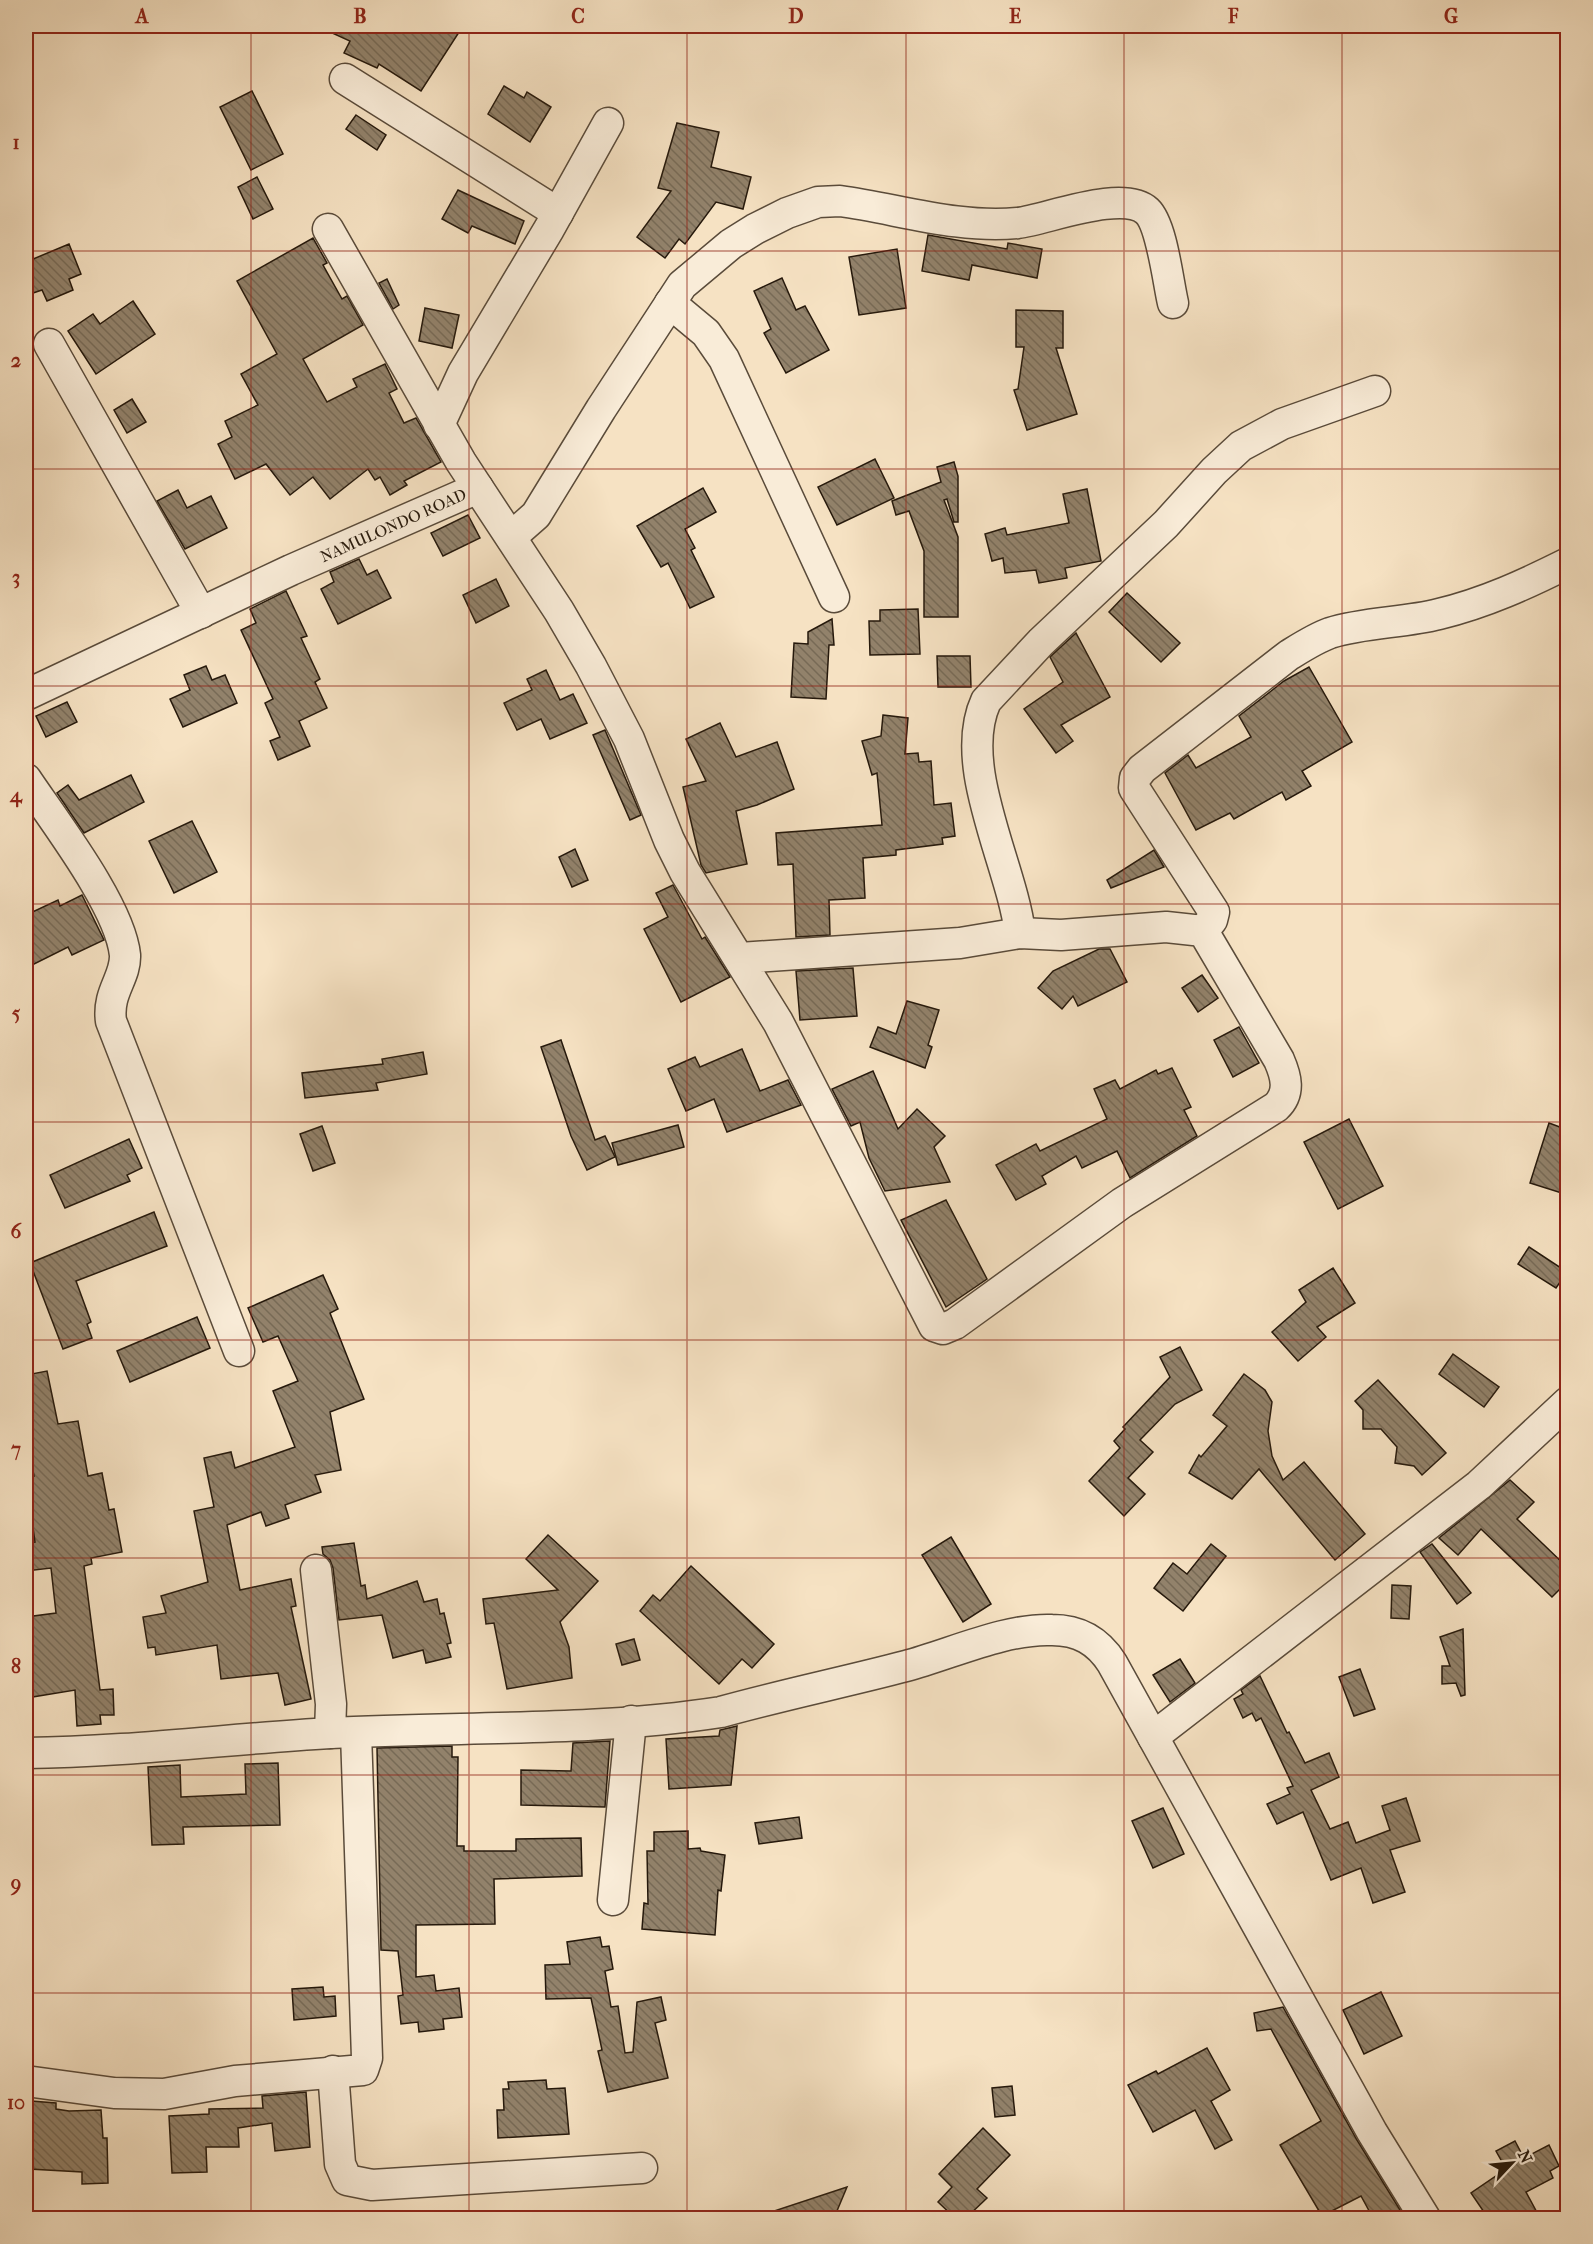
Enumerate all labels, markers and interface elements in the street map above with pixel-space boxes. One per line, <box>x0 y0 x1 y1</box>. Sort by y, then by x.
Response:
text: A <box>134 5 150 28</box>
text: B <box>353 5 367 28</box>
text: C <box>571 5 585 28</box>
text: D <box>788 5 804 28</box>
text: E <box>1009 5 1021 28</box>
text: F <box>1227 5 1239 28</box>
text: G <box>1444 5 1458 28</box>
text: 1 <box>12 131 20 154</box>
text: 2 <box>11 349 21 372</box>
street label: NAMULONDO ROAD <box>317 485 469 566</box>
text: 3 <box>12 566 20 589</box>
text: 4 <box>9 784 23 808</box>
text: 5 <box>12 1002 21 1025</box>
text: 6 <box>11 1220 23 1243</box>
text: 7 <box>10 1438 21 1461</box>
text: 8 <box>11 1655 21 1678</box>
text: 9 <box>10 1873 21 1896</box>
text: 10 <box>7 2091 25 2114</box>
north arrow <box>1482 2133 1542 2193</box>
text: N <box>1514 2147 1537 2167</box>

